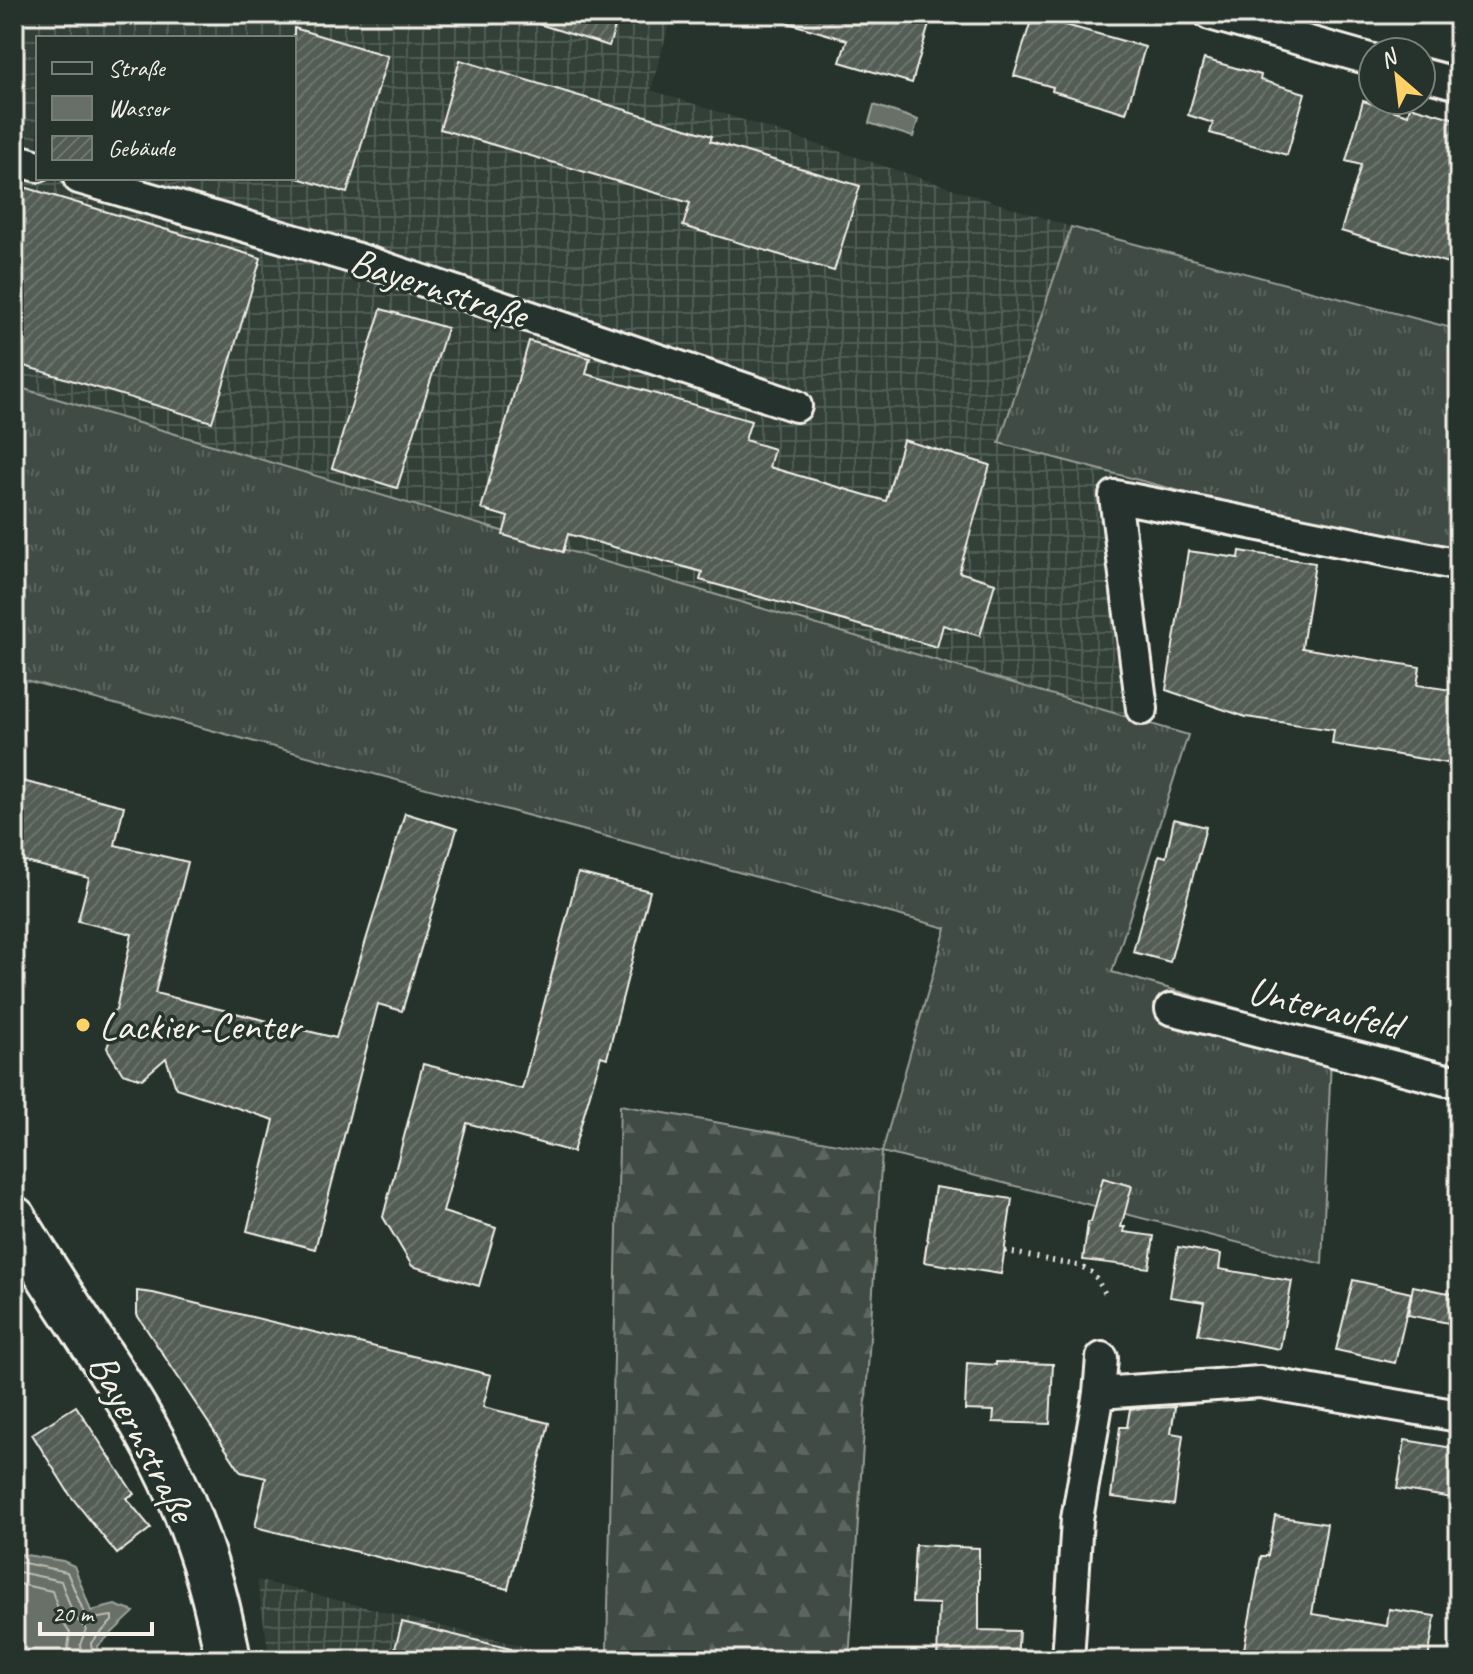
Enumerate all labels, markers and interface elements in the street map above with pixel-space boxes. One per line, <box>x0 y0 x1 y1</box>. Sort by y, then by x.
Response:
legend <box>36 36 296 180</box>
north arrow <box>1357 36 1437 116</box>
text: N <box>1375 42 1404 75</box>
text: Straße <box>108 53 167 83</box>
text: Wasser <box>108 93 171 123</box>
text: Gebäude <box>108 133 177 163</box>
street label: Bayernstraße <box>344 236 536 341</box>
street label: Unteraufeld <box>1243 965 1412 1052</box>
place label: Lackier-Center <box>99 1001 304 1051</box>
marker: Lackier-Center <box>74 1016 92 1034</box>
street label: Bayernstraße <box>77 1345 209 1533</box>
scale bar <box>40 1586 152 1636</box>
text: 20 m <box>52 1599 95 1629</box>

